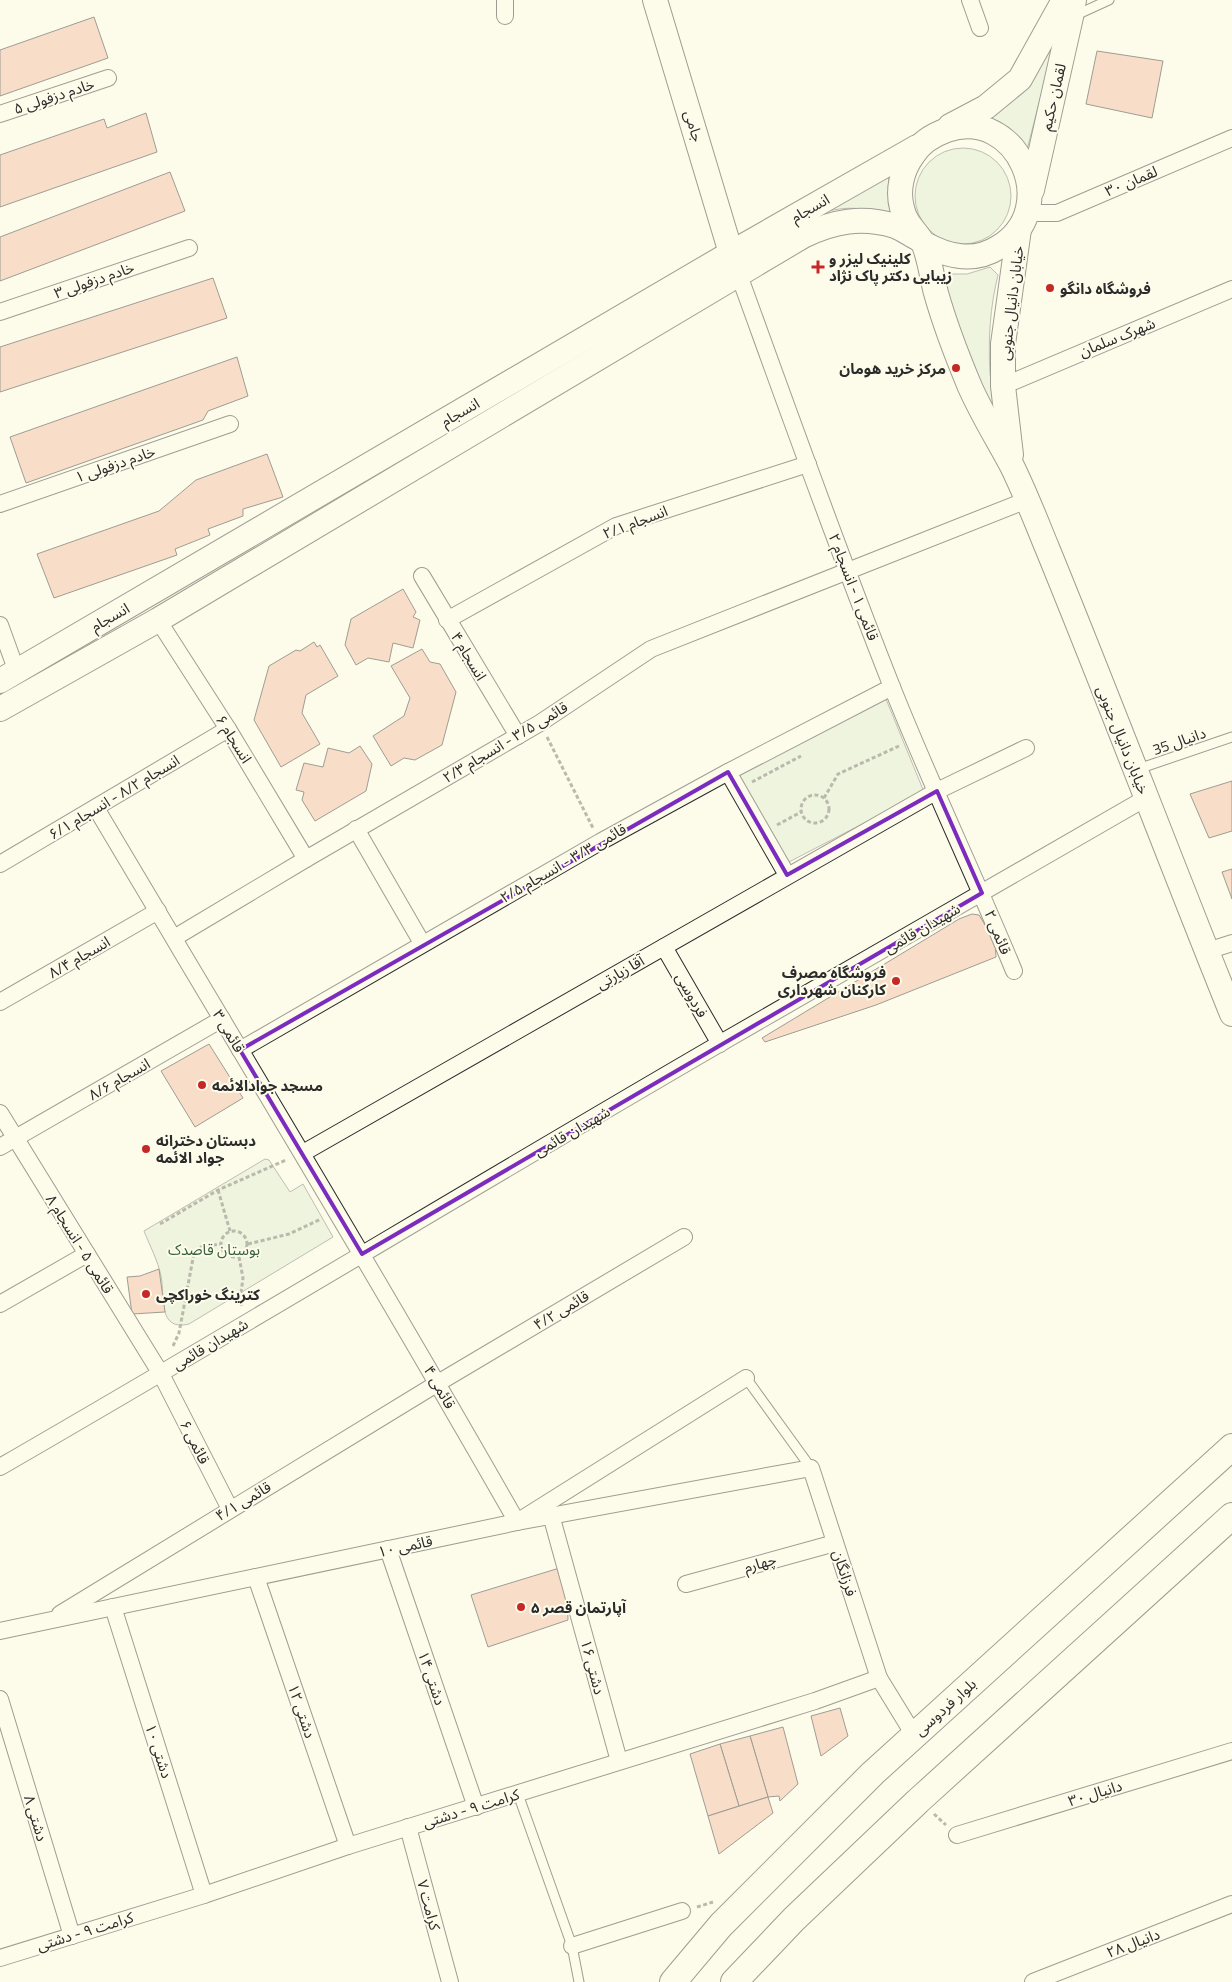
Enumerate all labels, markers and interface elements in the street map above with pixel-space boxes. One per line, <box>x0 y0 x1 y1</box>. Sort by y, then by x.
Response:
street label: لقمان حکیم <box>1034 61 1072 133</box>
street label: خادم دزفولی ۵ <box>11 72 98 120</box>
street label: جامی <box>678 107 710 145</box>
street label: لقمان ۳۰ <box>1101 160 1161 202</box>
street label: انسجام <box>786 188 834 228</box>
street label: خیابان دانیال جنوبی <box>993 244 1029 362</box>
place label: کلینیک لیزر و زیبایی دکتر پاک نژاد <box>829 247 952 287</box>
street label: خادم دزفولی ۳ <box>51 255 137 305</box>
marker: کلینیک لیزر و زیبایی دکتر پاک نژاد <box>811 260 825 274</box>
place label: فروشگاه دانگو <box>1060 277 1151 300</box>
marker: فروشگاه دانگو <box>1044 282 1056 294</box>
street label: شهرک سلمان <box>1075 311 1159 363</box>
place label: مرکز خرید هومان <box>839 357 946 380</box>
marker: مرکز خرید هومان <box>950 362 962 374</box>
street label: انسجام <box>436 392 484 432</box>
street label: خادم دزفولی ۱ <box>72 439 158 489</box>
street label: انسجام ۲/۱ <box>599 499 671 545</box>
street label: قائمی ۱ - انسجام ۲ <box>823 530 885 644</box>
street label: انسجام <box>86 597 134 637</box>
street label: انسجام ۴ <box>445 627 493 685</box>
street label: خیابان دانیال جنوبی <box>1091 682 1155 798</box>
street label: قائمی ۳/۵ - انسجام ۲/۳ <box>438 695 572 789</box>
street label: انسجام ۶ <box>210 710 258 768</box>
street label: دانیال 35 <box>1149 721 1209 761</box>
street label: انسجام ۸/۲ - انسجام ۶/۱ <box>44 749 184 845</box>
street label: قائمی ۳/۳ - انسجام ۲/۵ <box>495 817 631 909</box>
street label: شهیدان قائمی <box>879 897 965 959</box>
street label: قائمی ۲ <box>979 906 1018 958</box>
street label: انسجام ۸/۴ <box>44 930 114 984</box>
street label: آقا زیارتی <box>592 949 649 995</box>
place label: فروشگاه مصرف کارکنان شهرداری <box>778 961 886 1001</box>
street label: فردوسی <box>670 968 714 1022</box>
marker: فروشگاه مصرف کارکنان شهرداری <box>890 975 902 987</box>
street label: قائمی ۳ <box>207 1005 251 1057</box>
street label: انسجام ۸/۶ <box>84 1052 154 1106</box>
place label: مسجد جوادالائمه <box>212 1074 323 1097</box>
marker: مسجد جوادالائمه <box>196 1079 208 1091</box>
street label: شهیدان قائمی <box>529 1100 615 1162</box>
place label: دبستان دخترانه جواد الائمه <box>156 1129 256 1169</box>
marker: دبستان دخترانه جواد الائمه <box>140 1143 152 1155</box>
street label: قائمی ۵ - انسجام ۸ <box>40 1190 120 1298</box>
park label: بوستان قاصدک <box>168 1238 260 1261</box>
place label: کترینگ خوراکچی <box>156 1283 260 1306</box>
street label: قائمی ۴/۲ <box>529 1284 594 1336</box>
marker: کترینگ خوراکچی <box>140 1288 152 1300</box>
street label: شهیدان قائمی <box>168 1312 253 1376</box>
street label: قائمی ۴ <box>418 1361 462 1413</box>
street label: قائمی ۶ <box>174 1416 216 1468</box>
street label: قائمی ۴/۱ <box>211 1475 276 1527</box>
street label: قائمی ۱۰ <box>376 1529 435 1563</box>
street label: چهارم <box>741 1547 779 1579</box>
street label: فرزانگان <box>827 1547 863 1599</box>
place label: آپارتمان قصر ۵ <box>531 1596 627 1619</box>
marker: آپارتمان قصر ۵ <box>515 1601 527 1613</box>
street label: دشتی ۱۶ <box>575 1637 611 1697</box>
street label: دشتی ۱۴ <box>412 1648 452 1708</box>
street label: بلوار فردوسی <box>909 1673 981 1741</box>
street label: دشتی ۱۲ <box>282 1681 322 1741</box>
street label: دشتی ۱۰ <box>139 1721 179 1781</box>
street label: دانیال ۳۰ <box>1065 1774 1125 1812</box>
street label: کرامت ۹ - دشتی <box>420 1782 523 1834</box>
street label: دشتی ۸ <box>18 1792 54 1844</box>
street label: کرامت ۷ <box>411 1877 447 1934</box>
street label: کرامت ۹ - دشتی <box>34 1905 137 1957</box>
street label: دانیال ۲۸ <box>1103 1922 1163 1964</box>

